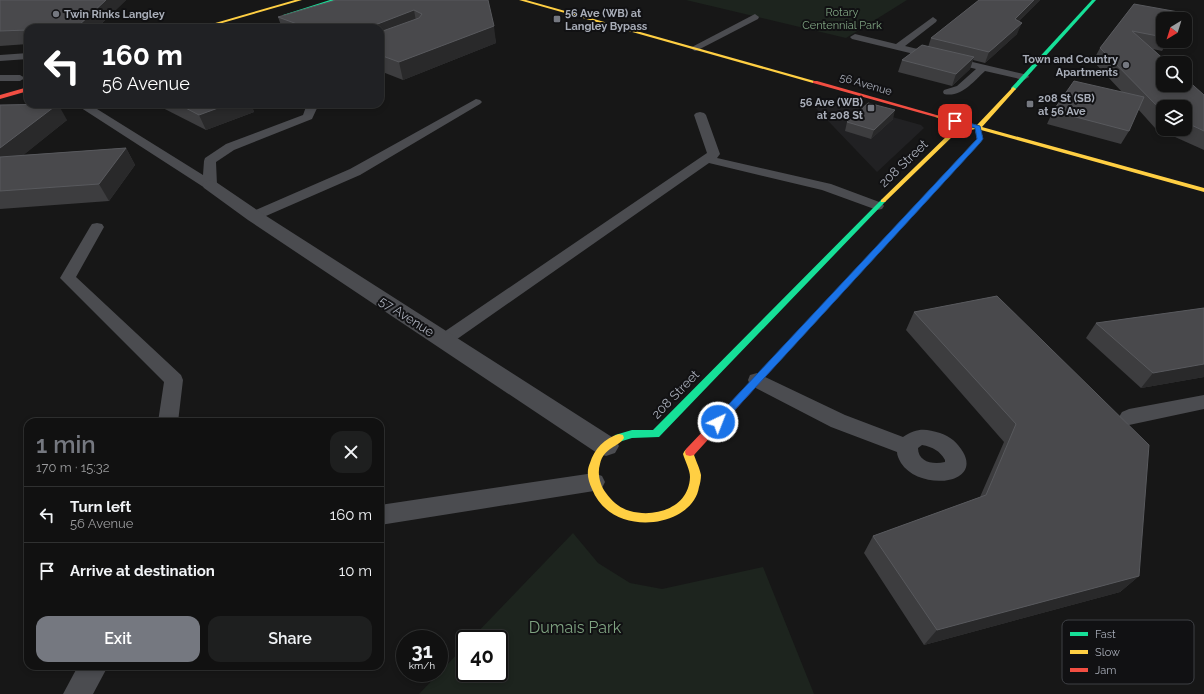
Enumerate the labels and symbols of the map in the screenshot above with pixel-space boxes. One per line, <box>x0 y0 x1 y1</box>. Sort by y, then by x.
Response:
park label: Rotary Centennial Park <box>802 6 882 32</box>
place label: 56 Ave (WB) at Langley Bypass <box>565 7 648 33</box>
place label: Twin Rinks Langley <box>64 8 165 21</box>
marker: Twin Rinks Langley <box>51 9 61 19</box>
north arrow <box>1156 12 1192 48</box>
marker: 56 Ave (WB) at Langley Bypass <box>552 14 562 24</box>
place label: Town and Country Apartments <box>1022 53 1119 79</box>
marker: Town and Country Apartments <box>1121 60 1131 70</box>
street label: 56 Avenue <box>838 71 894 98</box>
place label: 208 St (SB) at 56 Ave <box>1038 92 1095 118</box>
place label: 56 Ave (WB) at 208 St <box>800 96 864 122</box>
marker: 208 St (SB) at 56 Ave <box>1025 99 1035 109</box>
marker: 56 Ave (WB) at 208 St <box>866 103 876 113</box>
pin <box>938 104 972 138</box>
street label: 208 Street <box>876 136 931 190</box>
street label: 57 Avenue <box>376 293 437 340</box>
street label: 208 Street <box>649 366 703 422</box>
position arrow <box>697 401 739 443</box>
park label: Dumais Park <box>529 618 622 637</box>
legend <box>1062 620 1194 684</box>
text: Fast <box>1095 628 1116 641</box>
speed limit sign: 40 <box>456 630 508 682</box>
text: Slow <box>1095 646 1120 659</box>
text: Jam <box>1095 664 1116 677</box>

